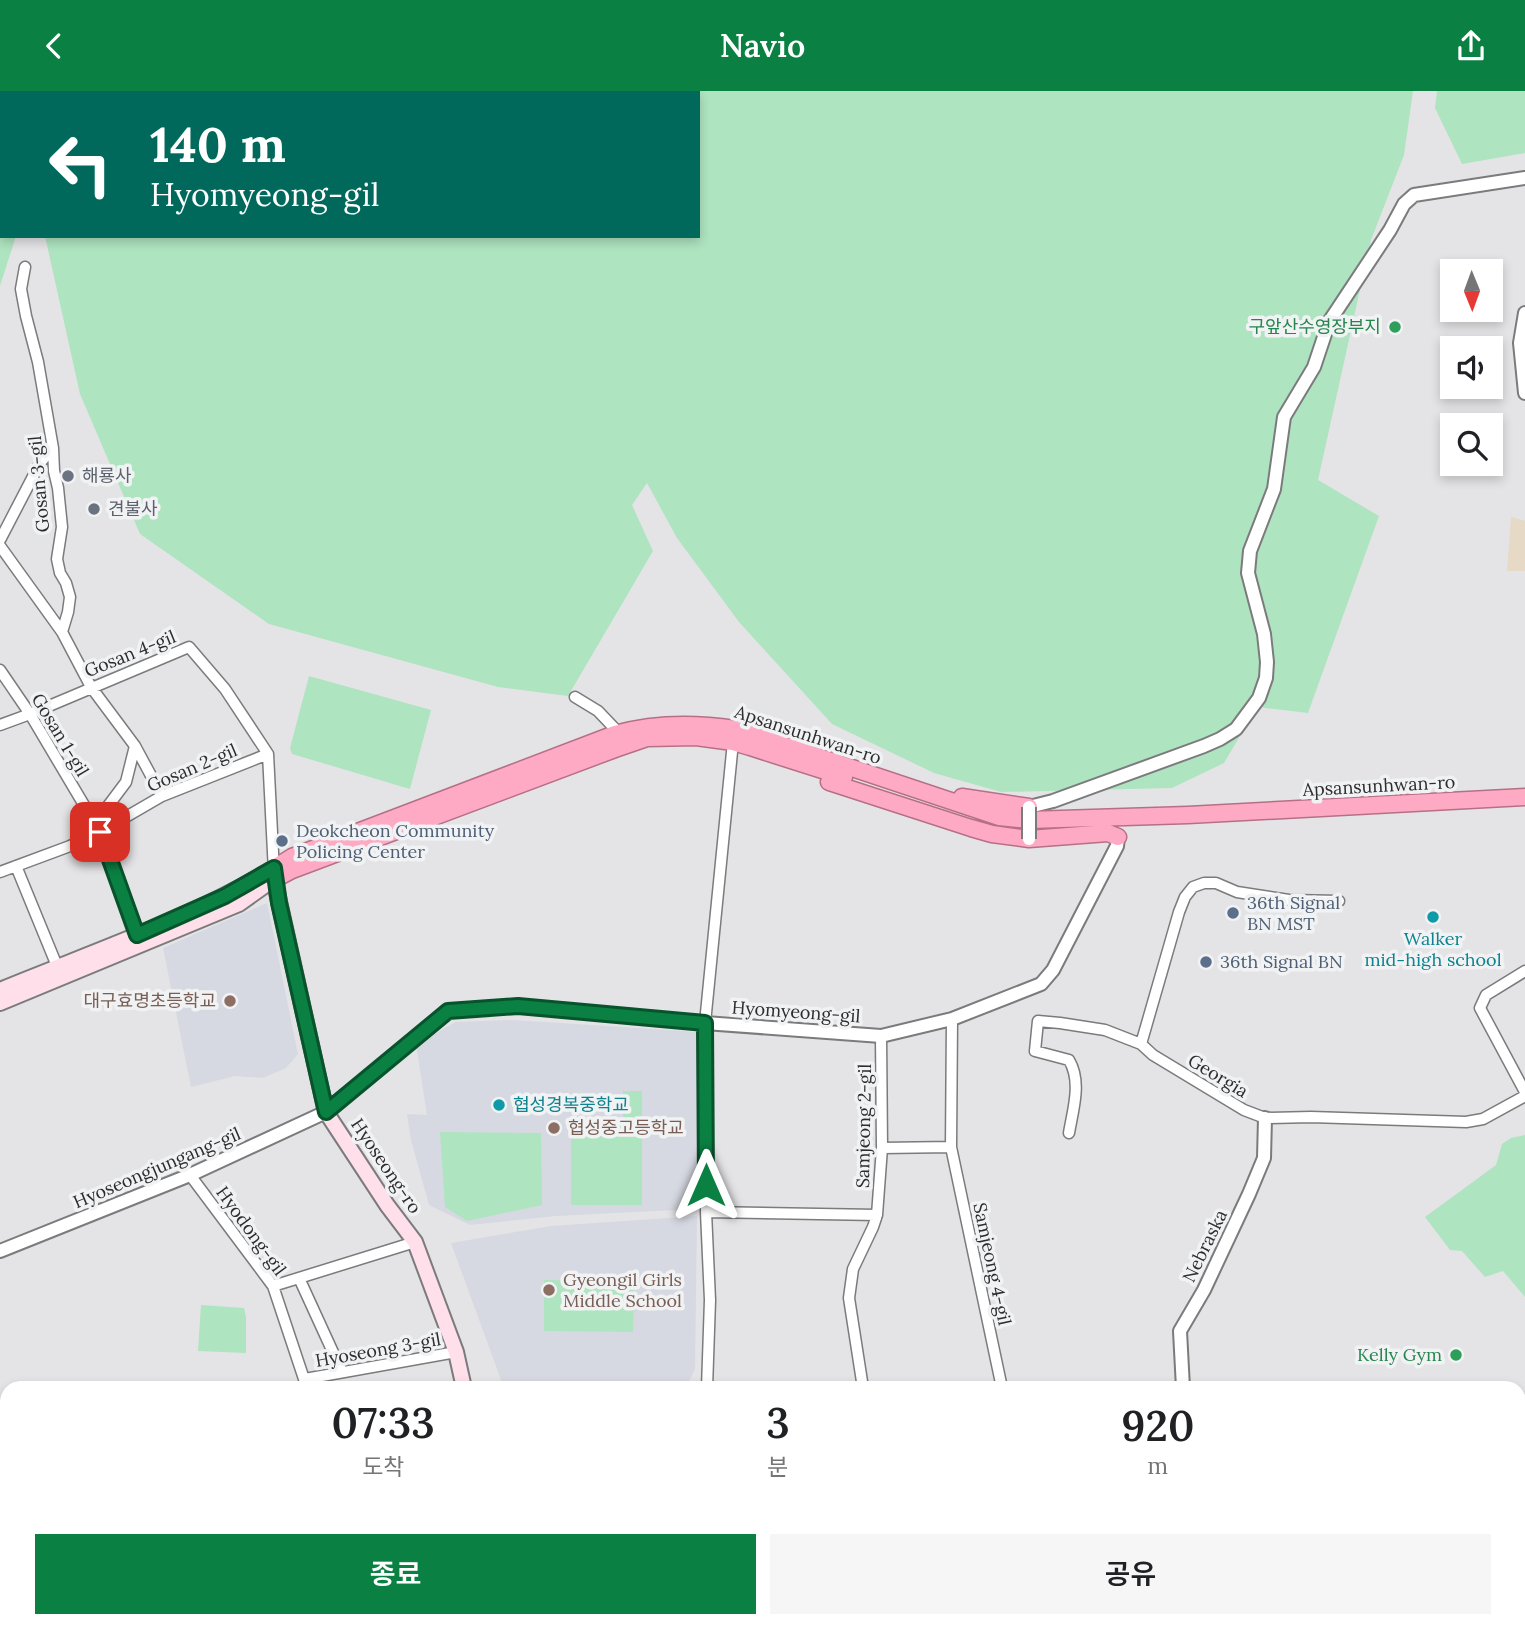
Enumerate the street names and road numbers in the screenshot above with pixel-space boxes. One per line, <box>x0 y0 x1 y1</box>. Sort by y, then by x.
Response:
street label: Gosan 3-gil <box>23 435 54 533</box>
street label: Gosan 4-gil <box>81 625 179 682</box>
street label: Gosan 1-gil <box>27 689 94 781</box>
street label: Apsansunhwan-ro <box>731 700 884 769</box>
street label: Gosan 2-gil <box>143 738 241 797</box>
street label: Apsansunhwan-ro <box>1301 770 1456 801</box>
street label: Hyomyeong-gil <box>731 996 861 1027</box>
street label: Georgia <box>1184 1049 1253 1103</box>
street label: Samjeong 2-gil <box>851 1063 876 1188</box>
street label: Hyoseong-ro <box>346 1114 427 1218</box>
street label: Hyoseongjungang-gil <box>70 1122 244 1213</box>
street label: Hyodong-gil <box>211 1182 292 1280</box>
street label: Samjeong 4-gil <box>968 1200 1017 1327</box>
street label: Nebraska <box>1177 1206 1232 1286</box>
street label: Hyoseong 3-gil <box>313 1327 442 1372</box>

